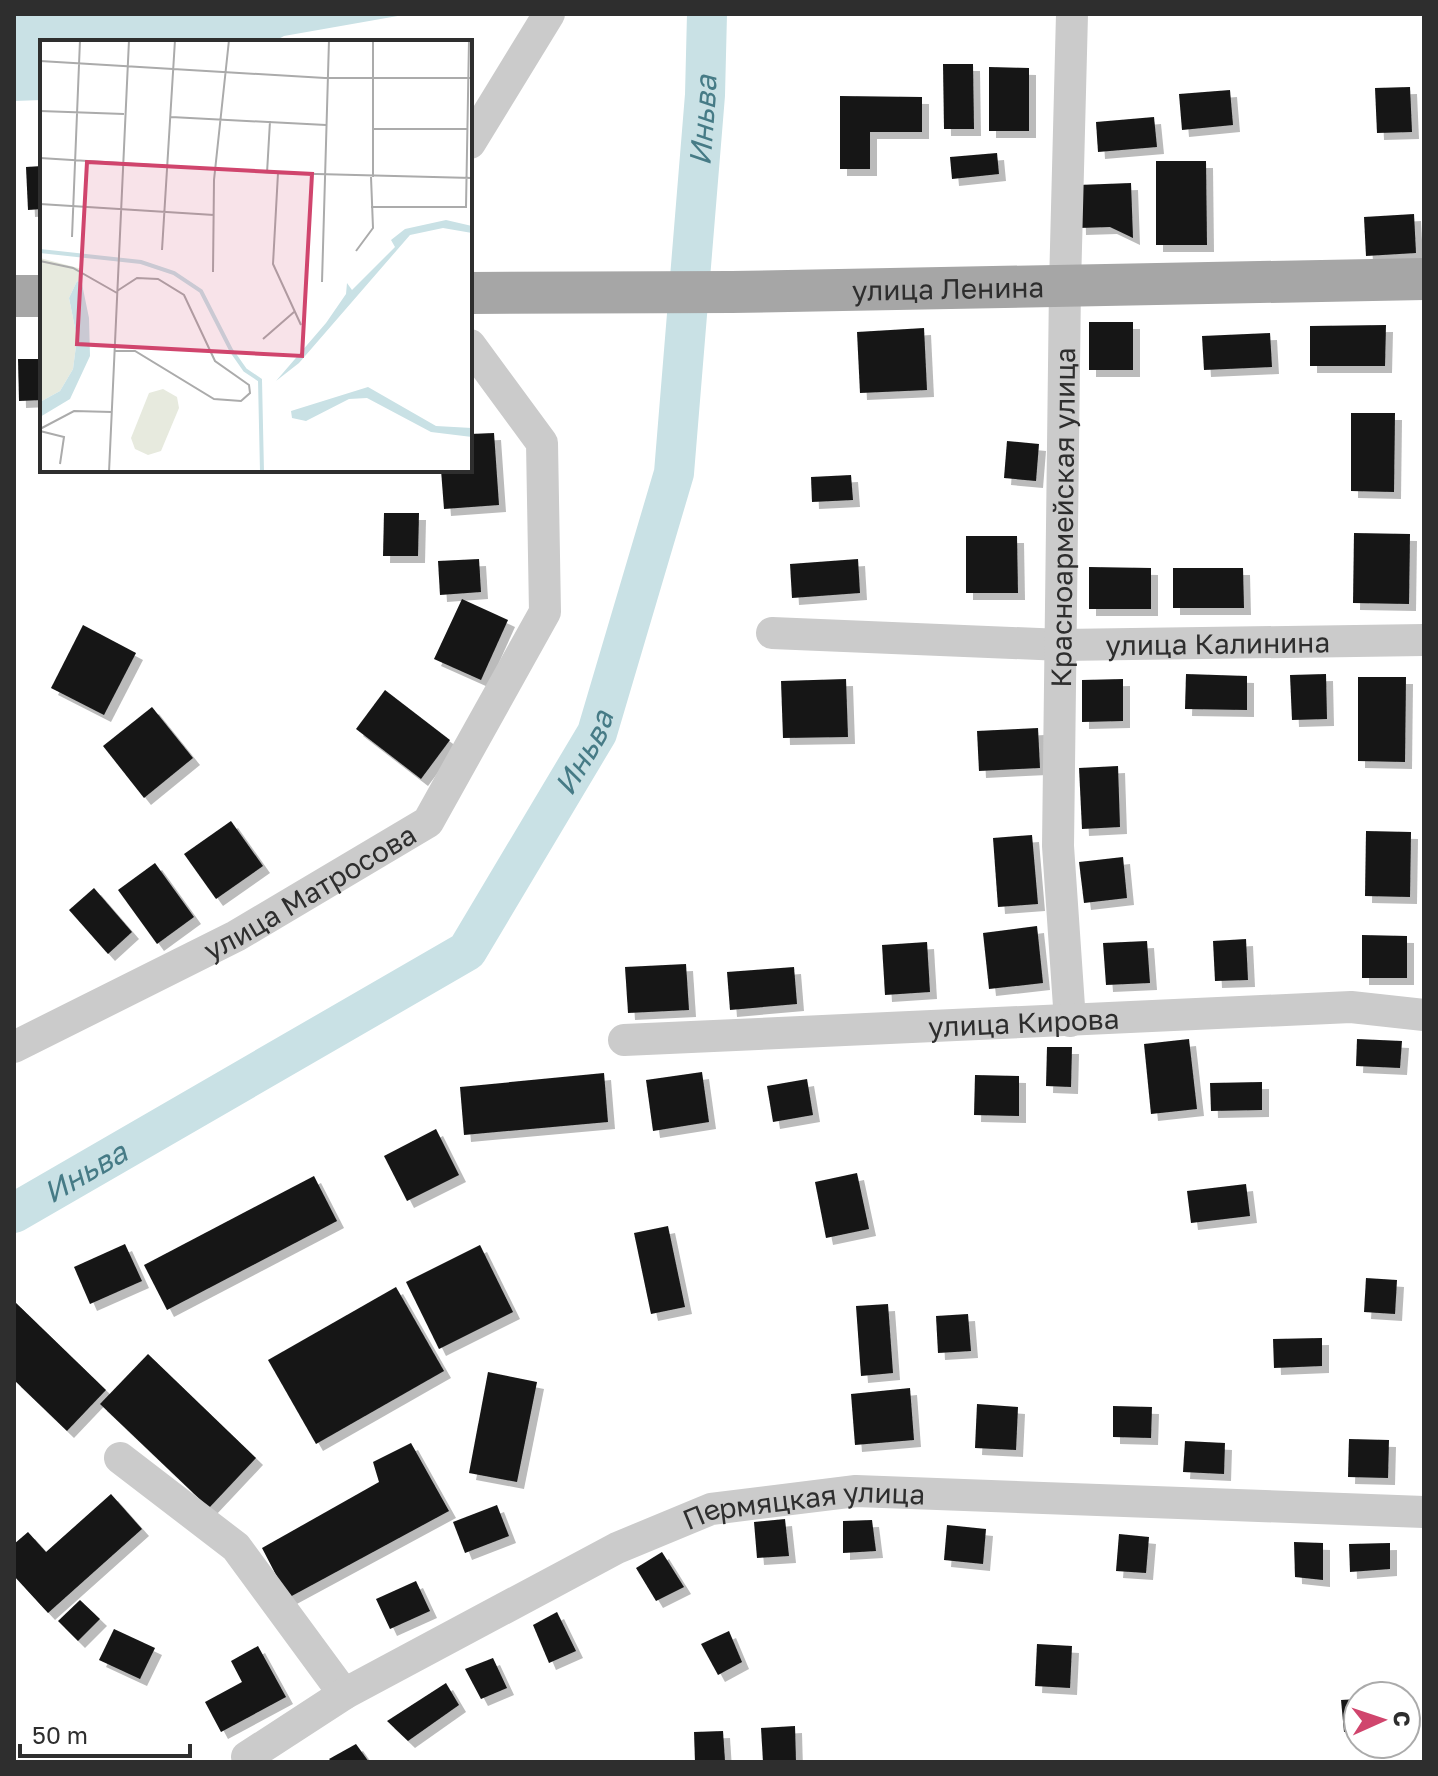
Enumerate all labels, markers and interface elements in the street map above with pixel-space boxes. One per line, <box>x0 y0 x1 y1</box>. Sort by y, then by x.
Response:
inset map <box>40 40 472 472</box>
water label: Иньва <box>681 74 724 167</box>
street label: улица Ленина <box>851 270 1044 306</box>
street label: Красноармейская улица <box>1043 347 1081 688</box>
street label: улица Калинина <box>1105 625 1330 661</box>
water label: Иньва <box>546 706 621 801</box>
street label: улица Матросова <box>198 817 421 966</box>
street label: улица Кирова <box>927 1001 1120 1043</box>
water label: Иньва <box>37 1133 134 1210</box>
street label: Пермяцкая улица <box>678 1474 926 1536</box>
north arrow <box>1342 1680 1422 1760</box>
scale bar <box>20 1708 190 1758</box>
text: С <box>1389 1710 1416 1727</box>
text: 50 m <box>32 1720 88 1749</box>

